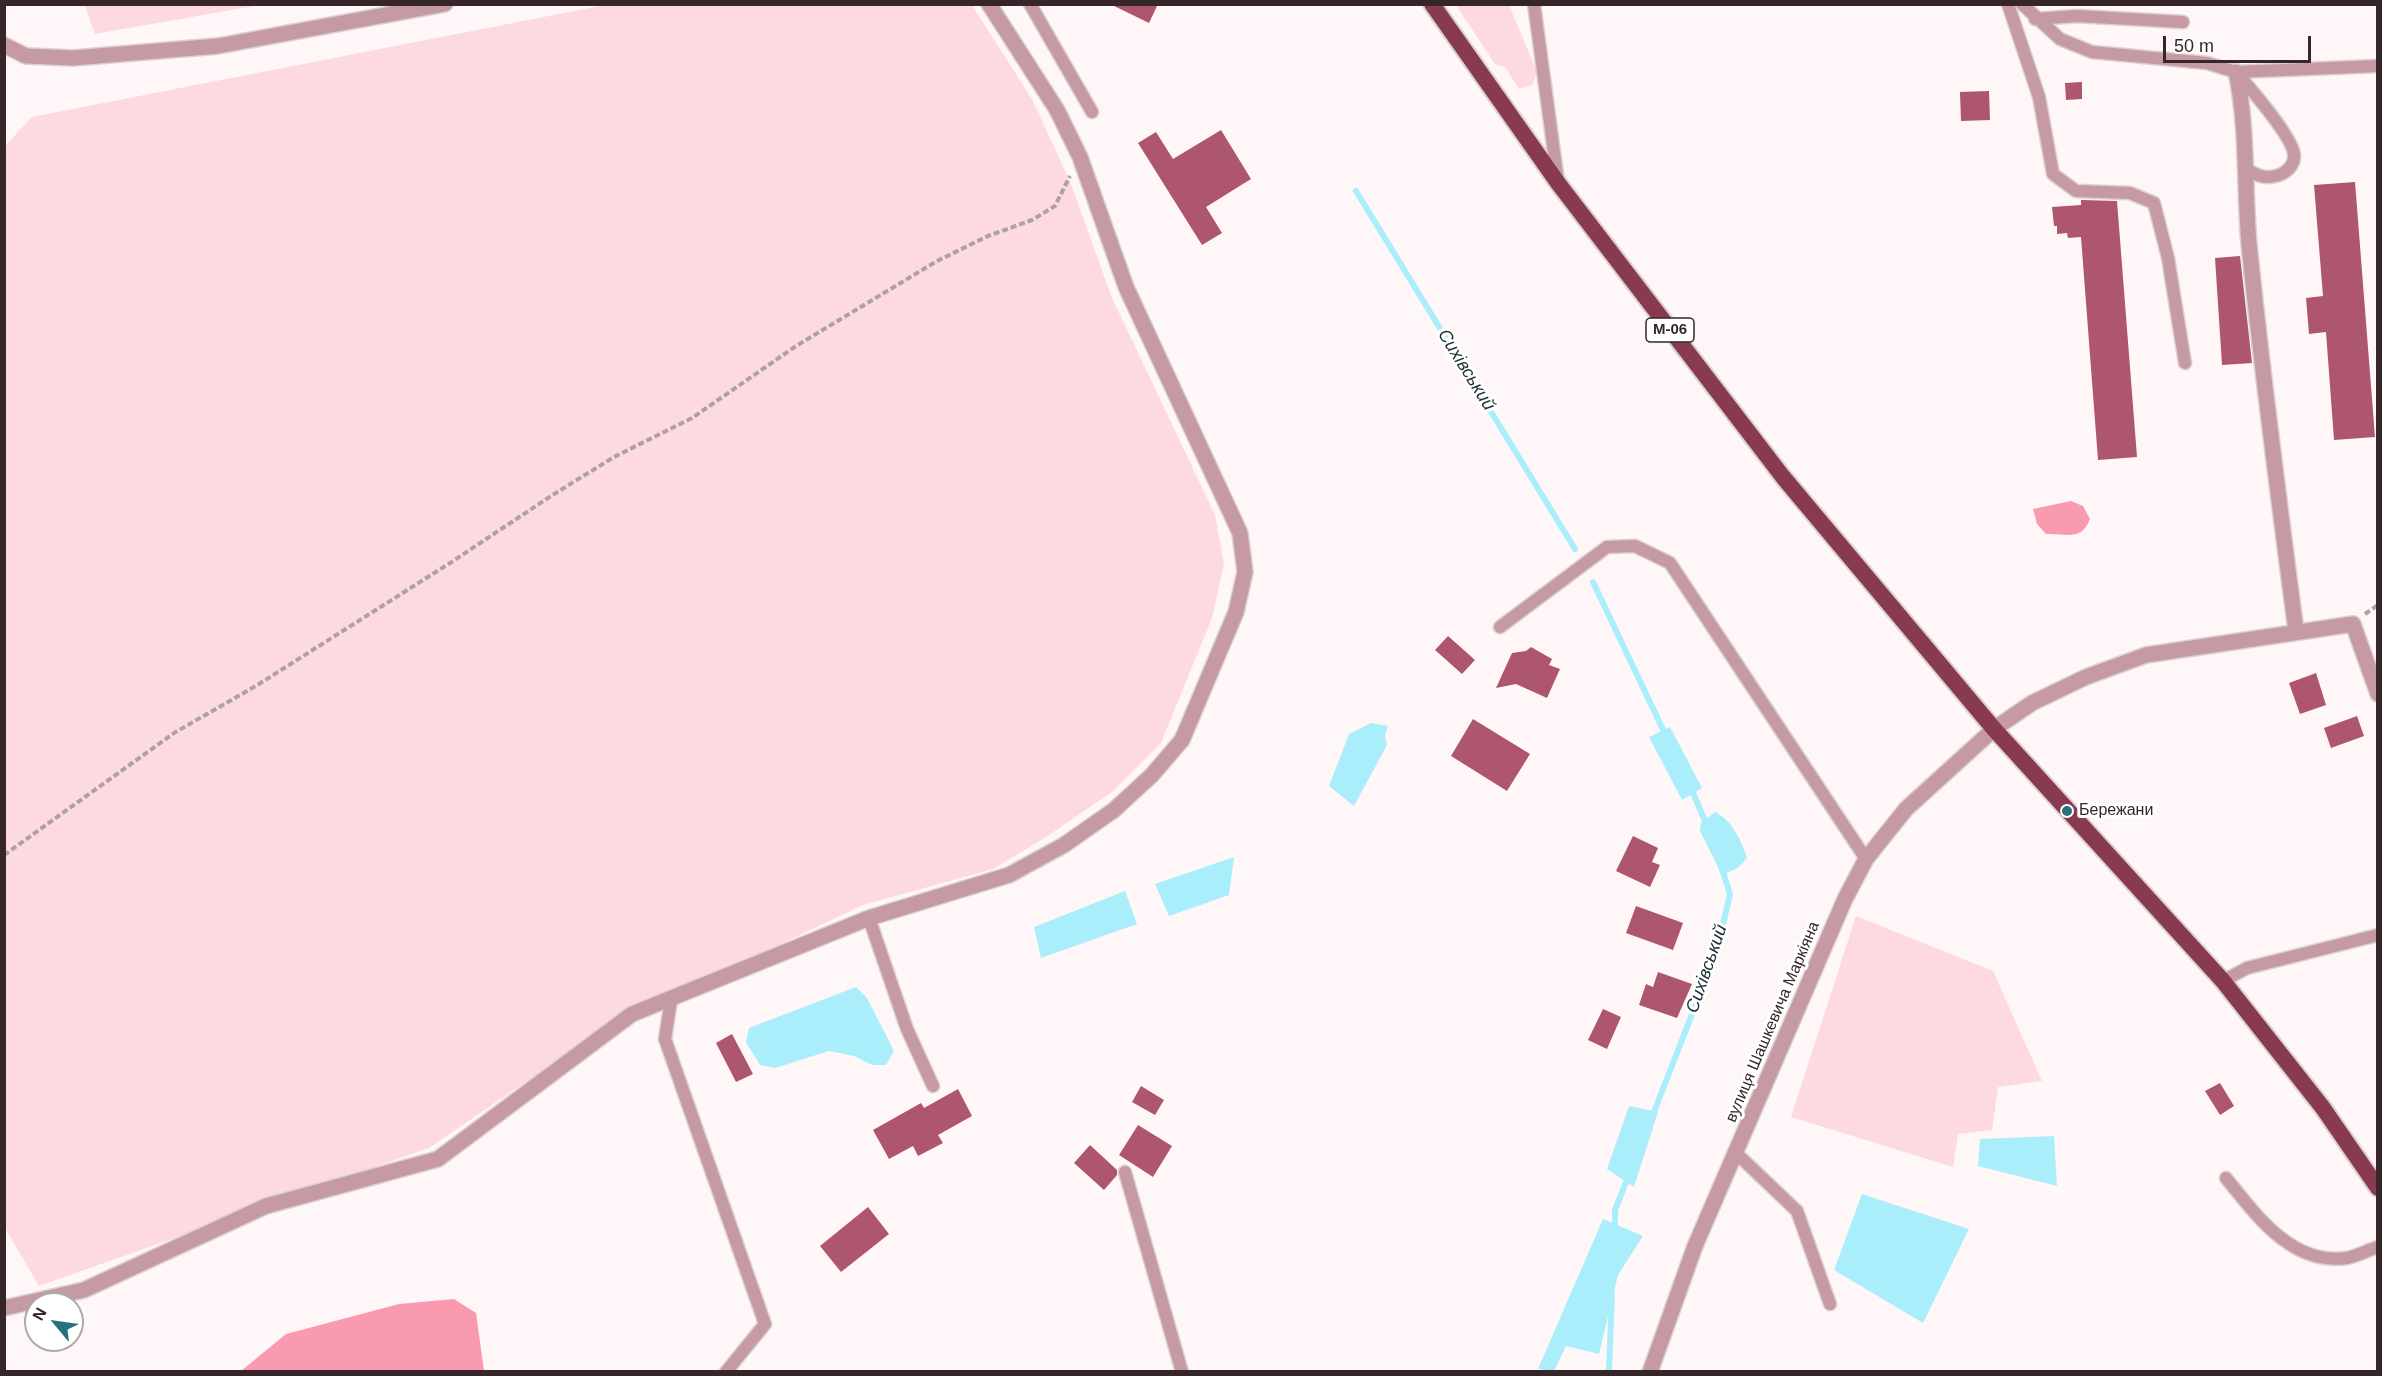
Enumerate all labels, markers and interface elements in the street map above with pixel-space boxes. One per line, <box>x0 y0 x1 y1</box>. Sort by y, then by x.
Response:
scale bar <box>2166 24 2314 62</box>
text: 50 m <box>2174 36 2214 56</box>
road number: М-06 <box>1646 318 1694 342</box>
water label: Сихівський <box>1432 325 1500 415</box>
place label: Бережани <box>2079 801 2153 821</box>
marker: Бережани <box>2060 804 2074 818</box>
street label: вулиця Шашкевича Маркіяна <box>1722 919 1824 1125</box>
water label: Сихівський <box>1682 922 1732 1016</box>
north arrow <box>24 1292 84 1352</box>
text: N <box>29 1305 50 1323</box>

